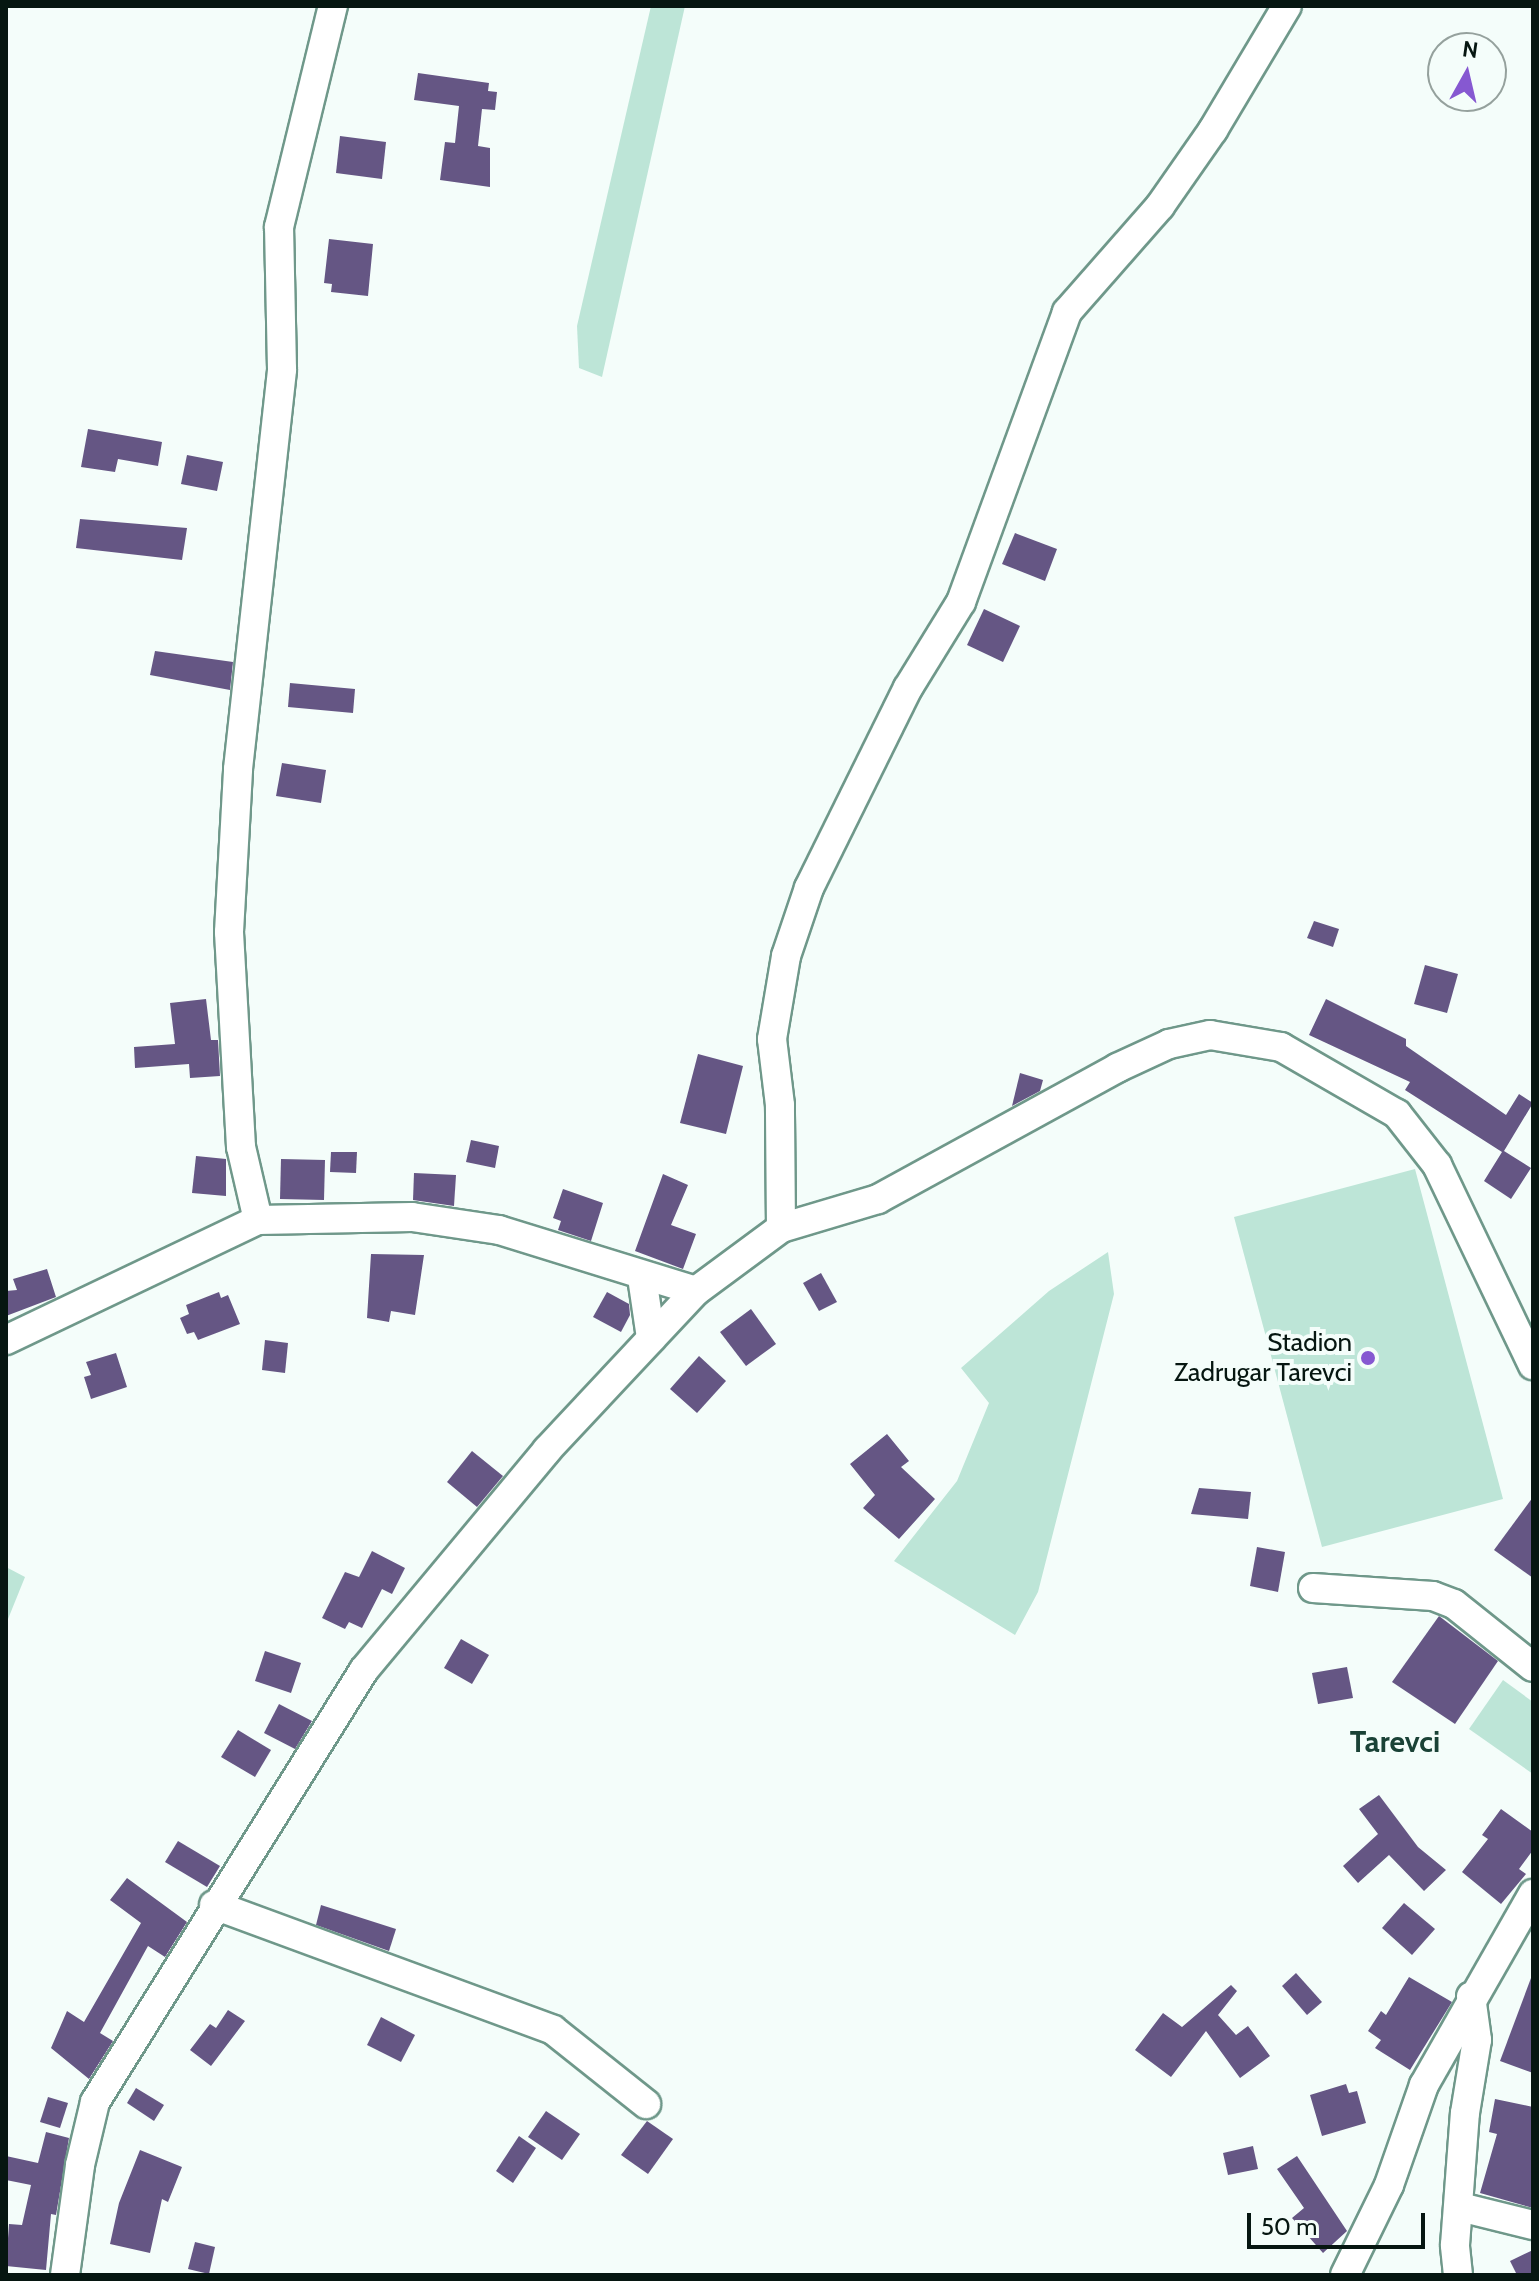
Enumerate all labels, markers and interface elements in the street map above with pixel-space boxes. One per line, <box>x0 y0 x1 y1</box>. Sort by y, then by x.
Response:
north arrow <box>1427 32 1507 112</box>
text: N <box>1461 35 1480 64</box>
place label: Stadion Zadrugar Tarevci <box>1174 1327 1352 1388</box>
marker: Stadion Zadrugar Tarevci <box>1359 1349 1377 1367</box>
district label: Tarevci <box>1350 1724 1440 1760</box>
scale bar <box>1251 2197 1429 2247</box>
text: 50 m <box>1261 2212 1317 2241</box>

